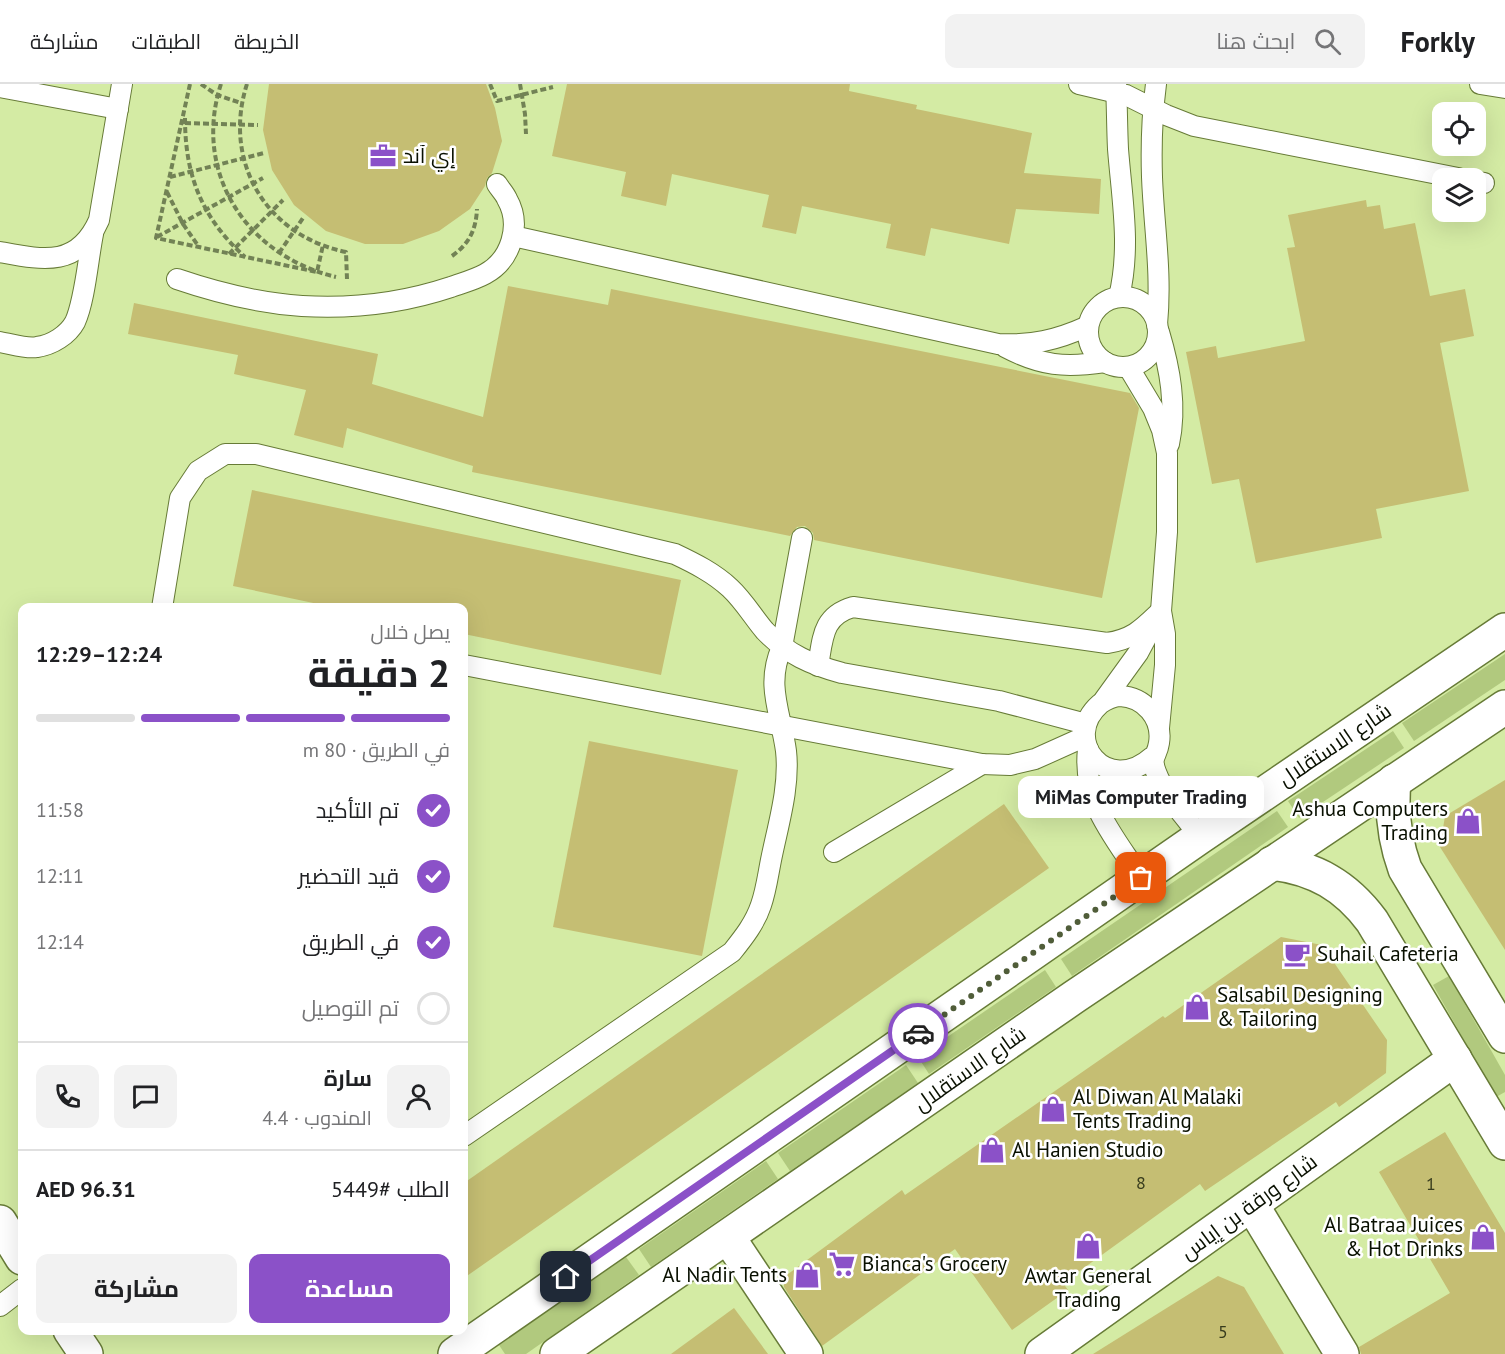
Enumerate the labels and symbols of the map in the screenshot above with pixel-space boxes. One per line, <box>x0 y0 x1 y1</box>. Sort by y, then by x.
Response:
office icon: إي آند <box>368 141 398 171</box>
place label: إي آند <box>403 142 456 172</box>
street label: شارع الاستقلال <box>1273 697 1397 793</box>
callout: MiMas Computer Trading <box>1018 776 1264 818</box>
place label: Ashua Computers Trading <box>1292 795 1448 846</box>
shop icon: Ashua Computers Trading <box>1453 806 1483 836</box>
pin <box>1115 852 1166 903</box>
cafe icon: Suhail Cafeteria <box>1282 939 1312 969</box>
place label: Suhail Cafeteria <box>1317 940 1459 967</box>
place label: Salsabil Designing & Tailoring <box>1217 981 1383 1032</box>
shop icon: Salsabil Designing & Tailoring <box>1182 992 1212 1022</box>
courier <box>888 1003 948 1063</box>
street label: شارع الاستقلال <box>909 1020 1031 1118</box>
place label: Al Diwan Al Malaki Tents Trading <box>1073 1083 1242 1134</box>
shop icon: Al Diwan Al Malaki Tents Trading <box>1038 1094 1068 1124</box>
shop icon: Al Hanien Studio <box>977 1135 1007 1165</box>
place label: Al Hanien Studio <box>1012 1136 1163 1163</box>
street label: شارع ورقة بن إياس <box>1175 1148 1323 1266</box>
house number: 8 <box>1136 1171 1146 1194</box>
house number: 1 <box>1426 1172 1436 1195</box>
place label: Al Batraa Juices & Hot Drinks <box>1324 1211 1463 1262</box>
shop icon: Al Batraa Juices & Hot Drinks <box>1468 1222 1498 1252</box>
shop icon: Awtar General Trading <box>1073 1231 1103 1261</box>
supermarket icon: Bianca's Grocery <box>827 1249 857 1279</box>
place label: Bianca's Grocery <box>862 1250 1007 1277</box>
pin <box>540 1251 591 1302</box>
shop icon: Al Nadir Tents <box>792 1260 822 1290</box>
place label: Al Nadir Tents <box>662 1261 787 1288</box>
place label: Awtar General Trading <box>1025 1262 1151 1313</box>
house number: 5 <box>1218 1320 1228 1343</box>

